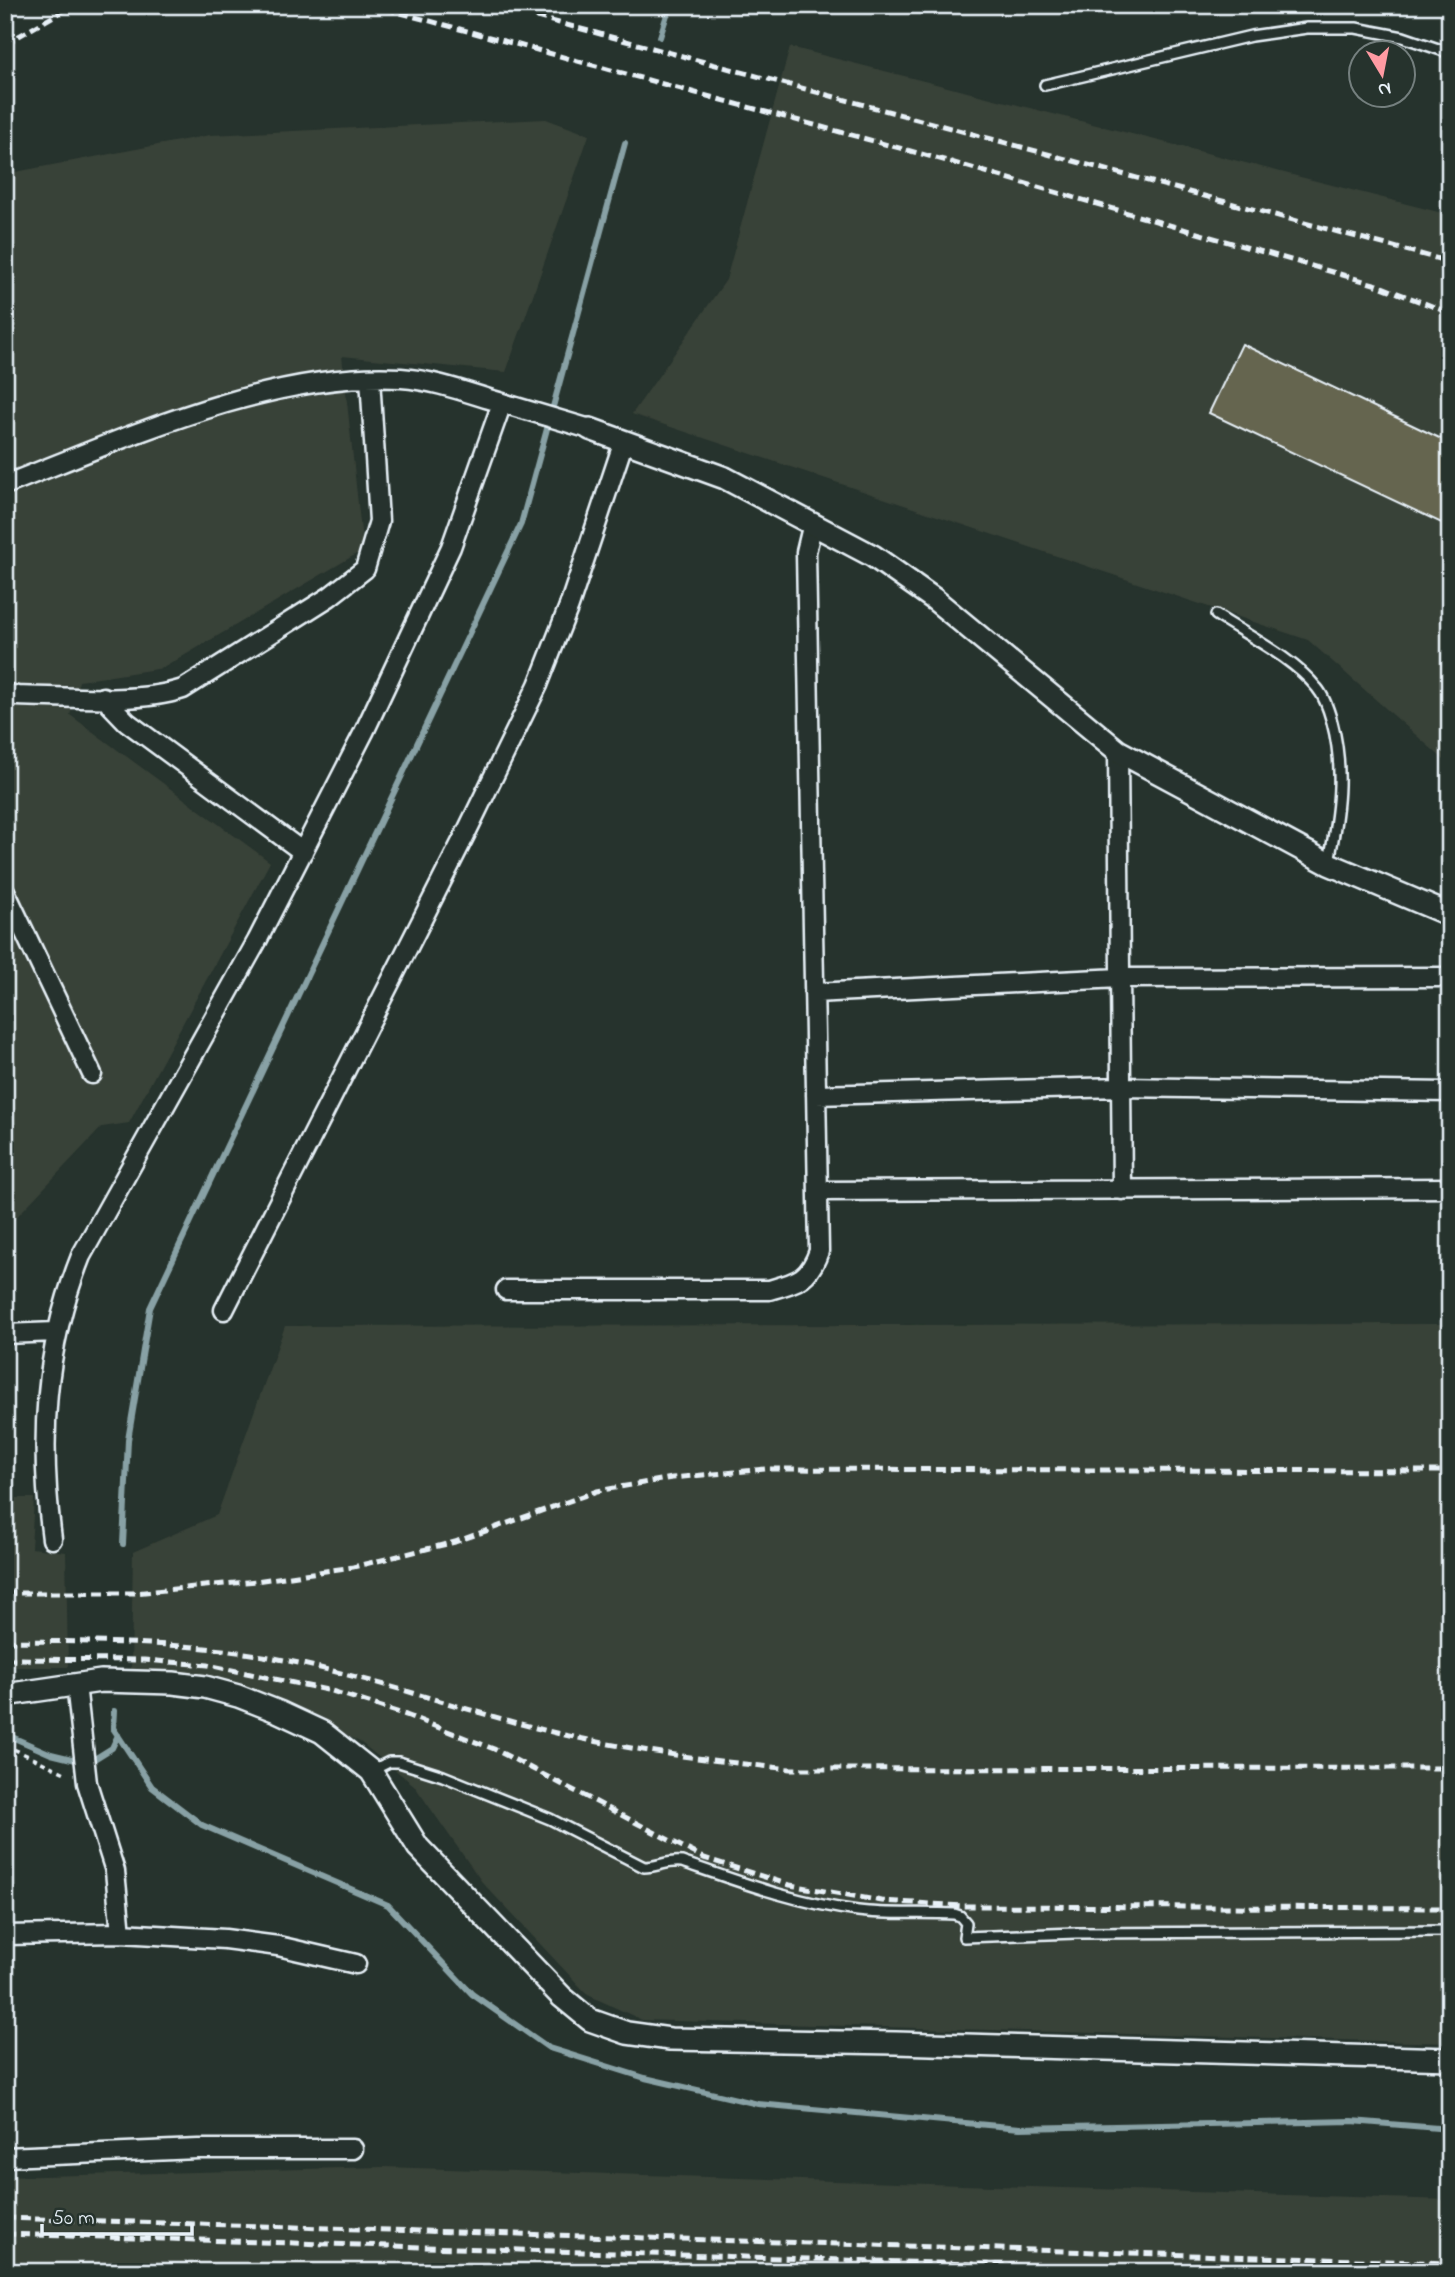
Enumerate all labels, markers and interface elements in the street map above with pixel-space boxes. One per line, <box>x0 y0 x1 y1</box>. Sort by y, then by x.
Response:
north arrow <box>1346 38 1416 108</box>
text: N <box>1376 74 1393 103</box>
scale bar <box>42 2193 192 2237</box>
text: 50 m <box>52 2204 95 2234</box>

